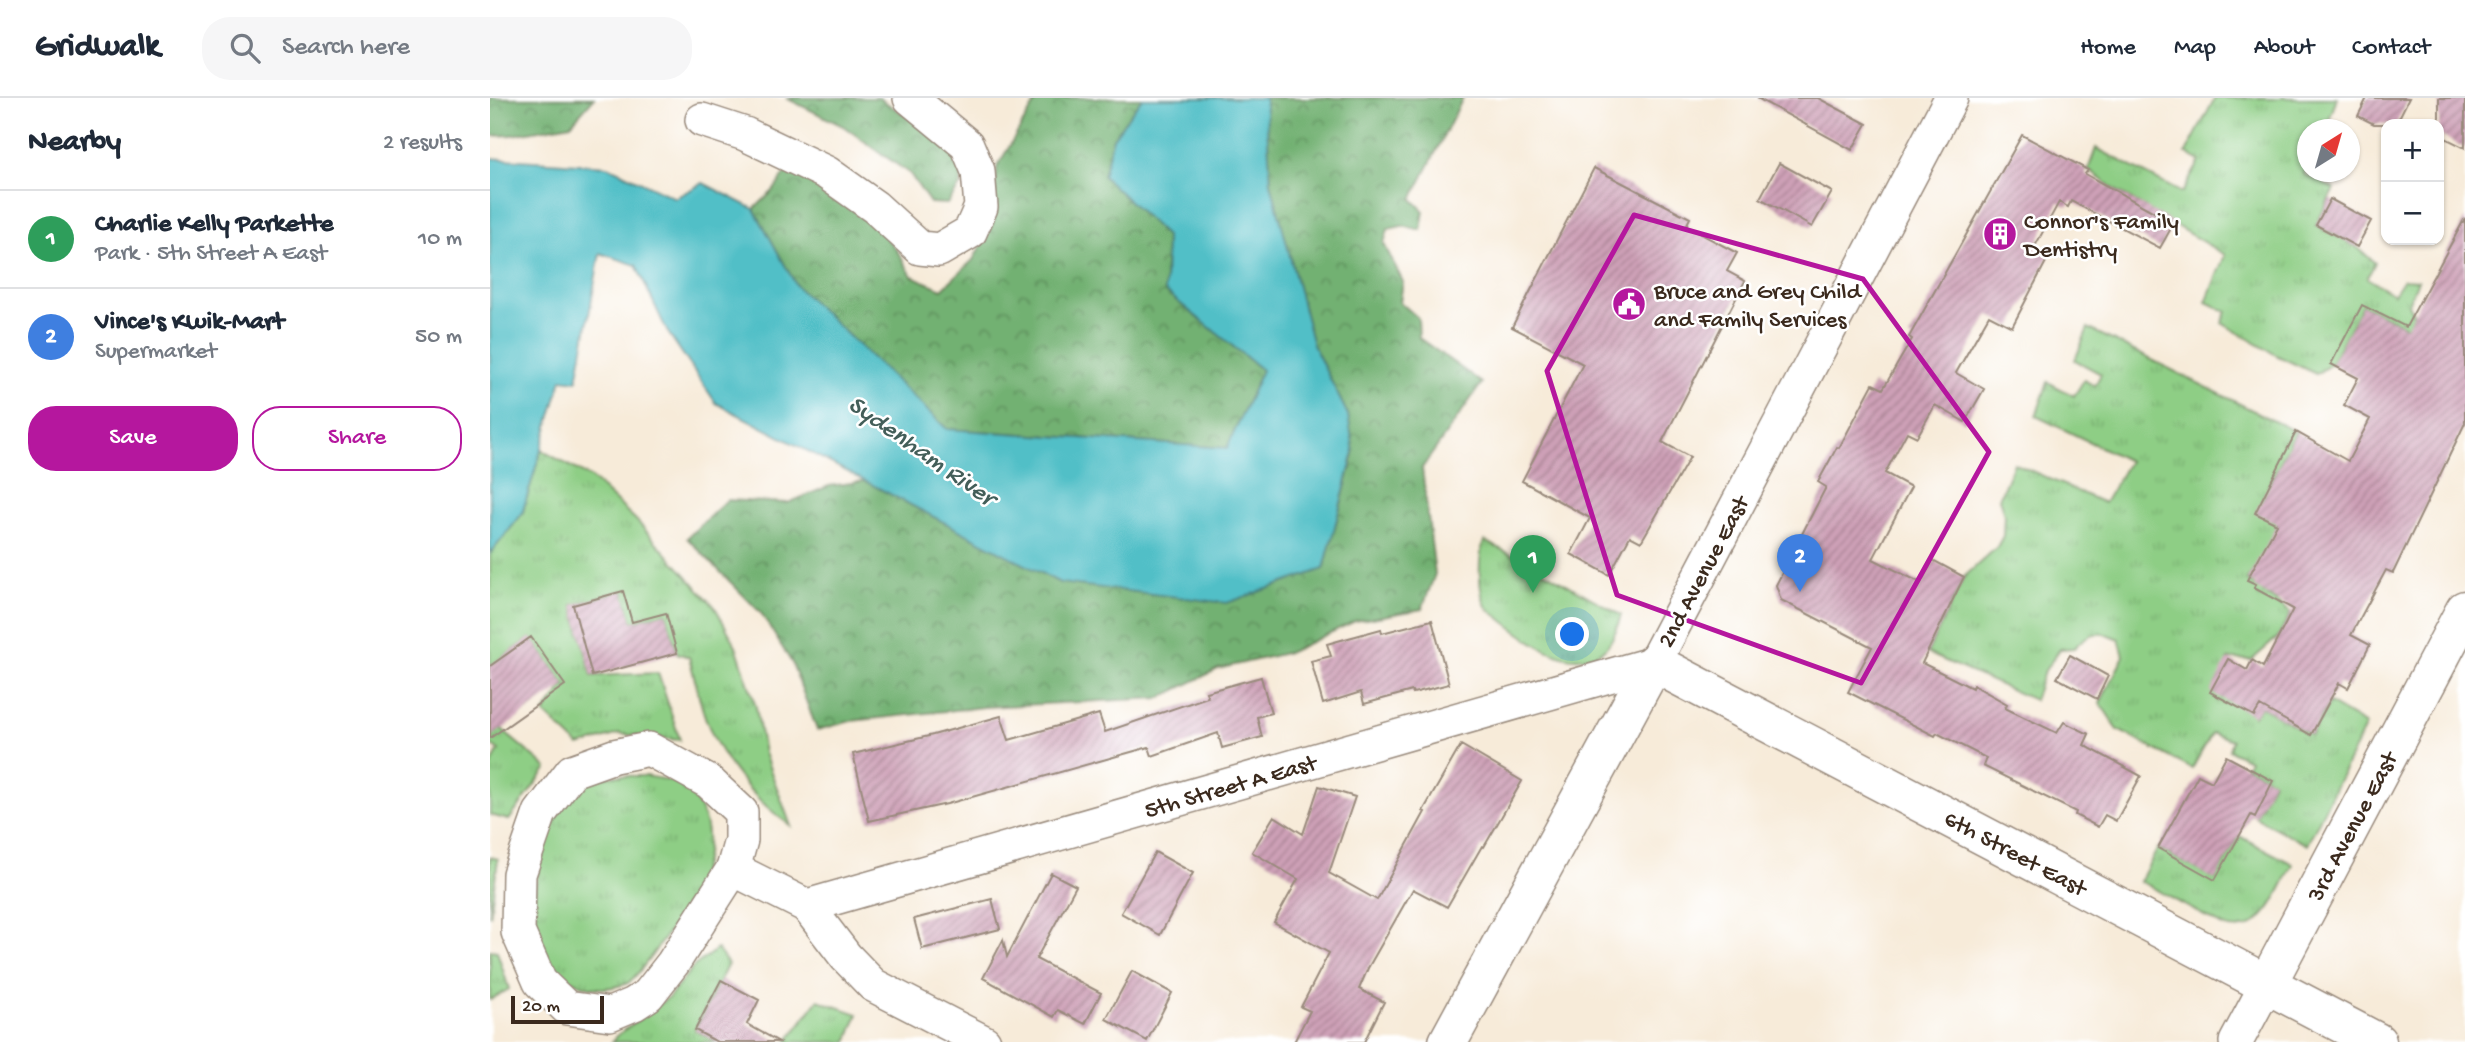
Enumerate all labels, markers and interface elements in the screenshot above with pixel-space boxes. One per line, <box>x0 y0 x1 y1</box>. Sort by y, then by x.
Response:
search box <box>202 17 692 80</box>
text: Gridwalk <box>35 29 160 67</box>
icon: search <box>226 29 264 67</box>
text: Search here <box>282 33 410 64</box>
text: Home <box>2080 34 2136 63</box>
text: Map <box>2174 34 2216 63</box>
text: About <box>2254 34 2314 63</box>
text: Contact <box>2352 34 2430 63</box>
north arrow <box>2297 119 2360 182</box>
map controls <box>2381 119 2444 245</box>
button: + <box>2381 119 2444 182</box>
text: Nearby <box>28 126 121 161</box>
text: 2 results <box>383 130 462 157</box>
button: − <box>2381 182 2444 245</box>
place label: Connor's Family Dentistry <box>2022 209 2179 266</box>
text: Charlie Kelly Parkette <box>95 210 333 241</box>
building icon: Connor's Family Dentistry <box>1981 215 2019 253</box>
text: 1 <box>46 226 56 253</box>
text: 10 m <box>418 226 462 253</box>
text: Park · 5th Street A East <box>95 241 327 268</box>
place label: Bruce and Grey Child and Family Services <box>1653 279 1863 336</box>
public building icon: Bruce and Grey Child and Family Services <box>1610 285 1648 323</box>
text: Vince's Kwik-Mart <box>95 308 284 339</box>
text: 2 <box>45 324 57 351</box>
text: 50 m <box>415 324 462 351</box>
text: Supermarket <box>95 339 217 366</box>
water label: Sydenham River <box>841 391 1004 518</box>
button: Save <box>28 406 238 471</box>
button: Share <box>252 406 462 471</box>
street label: 2nd Avenue East <box>1653 490 1758 653</box>
pin: 2 <box>1777 534 1823 592</box>
pin: 1 <box>1510 535 1556 593</box>
your location <box>1555 617 1589 651</box>
street label: 3rd Avenue East <box>2302 746 2407 908</box>
street label: 5th Street A East <box>1142 749 1322 827</box>
street label: 6th Street East <box>1938 805 2092 906</box>
scale bar <box>511 993 604 1025</box>
text: 20 m <box>522 996 560 1019</box>

